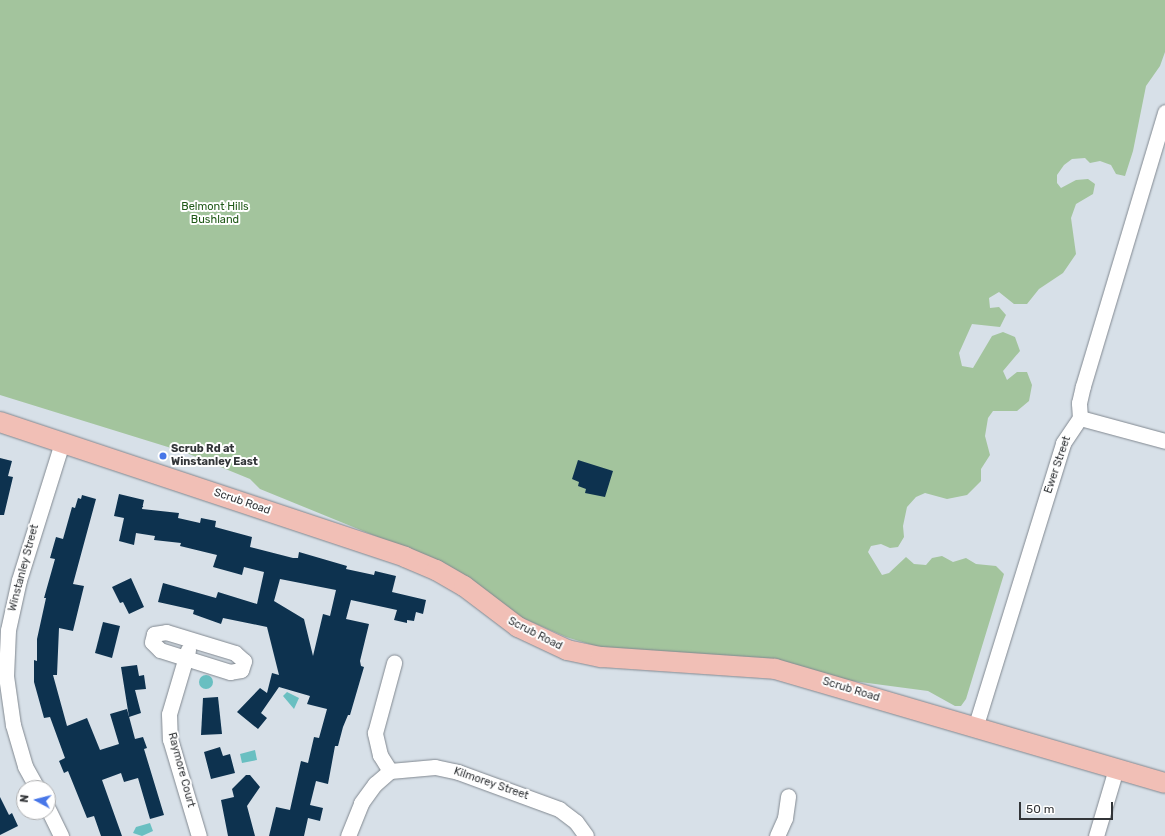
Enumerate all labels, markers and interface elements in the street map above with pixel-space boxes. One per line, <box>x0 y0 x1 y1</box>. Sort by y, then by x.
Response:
park label: Belmont Hills Bushland <box>181 201 249 227</box>
street label: Ewer Street <box>1042 434 1074 496</box>
place label: Scrub Rd at Winstanley East <box>171 443 258 469</box>
marker: Scrub Rd at Winstanley East <box>158 451 168 461</box>
street label: Scrub Road <box>212 486 272 518</box>
street label: Winstanley Street <box>6 523 42 613</box>
street label: Scrub Road <box>506 615 564 653</box>
street label: Scrub Road <box>821 675 881 705</box>
street label: Raymore Court <box>165 731 197 809</box>
street label: Kilmorey Street <box>452 765 530 803</box>
north arrow <box>16 780 56 820</box>
text: N <box>18 794 32 803</box>
scale bar <box>1021 794 1115 820</box>
text: 50 m <box>1026 802 1054 816</box>

